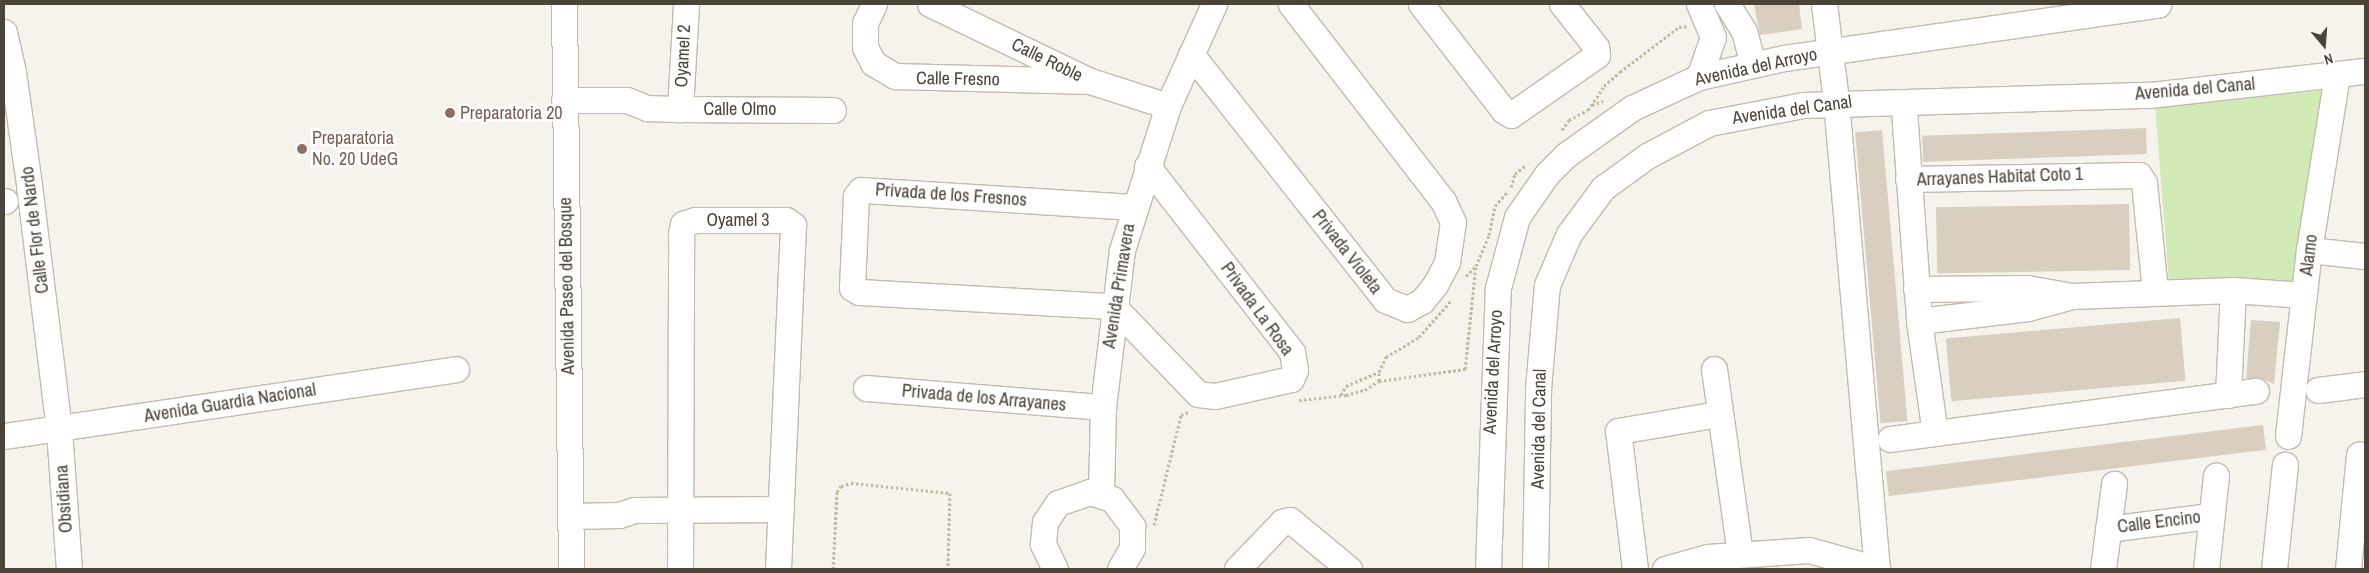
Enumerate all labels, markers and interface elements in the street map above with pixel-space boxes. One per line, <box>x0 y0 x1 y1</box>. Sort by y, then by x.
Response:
north arrow <box>2299 20 2349 70</box>
street label: Oyamel 2 <box>671 24 695 88</box>
street label: Calle Roble <box>1008 34 1086 86</box>
street label: Avenida del Arroyo <box>1692 43 1820 91</box>
text: N <box>2322 49 2335 69</box>
street label: Calle Fresno <box>916 67 1000 91</box>
street label: Avenida del Canal <box>2134 73 2256 105</box>
street label: Avenida del Canal <box>1731 91 1853 129</box>
street label: Calle Olmo <box>704 98 776 120</box>
place label: Preparatoria 20 <box>460 102 563 124</box>
marker: Preparatoria 20 <box>444 107 456 119</box>
place label: Preparatoria No. 20 UdeG <box>312 128 398 170</box>
marker: Preparatoria No. 20 UdeG <box>296 143 308 155</box>
street label: Arrayanes Habitat Coto 1 <box>1916 163 2084 191</box>
street label: Calle Flor de Nardo <box>16 165 54 295</box>
street label: Privada de los Fresnos <box>875 179 1027 211</box>
street label: Avenida Paseo del Bosque <box>555 197 579 375</box>
street label: Privada Violeta <box>1307 206 1387 298</box>
street label: Oyamel 3 <box>706 209 770 231</box>
street label: Avenida Primavera <box>1098 222 1140 350</box>
street label: Alamo <box>2296 233 2322 277</box>
street label: Privada La Rosa <box>1216 258 1298 360</box>
street label: Avenida del Arroyo <box>1479 309 1507 435</box>
street label: Avenida del Canal <box>1527 369 1551 489</box>
street label: Avenida Guardia Nacional <box>143 379 317 427</box>
street label: Privada de los Arrayanes <box>901 380 1067 416</box>
street label: Obsidiana <box>51 464 77 534</box>
street label: Calle Encino <box>2116 506 2202 538</box>

